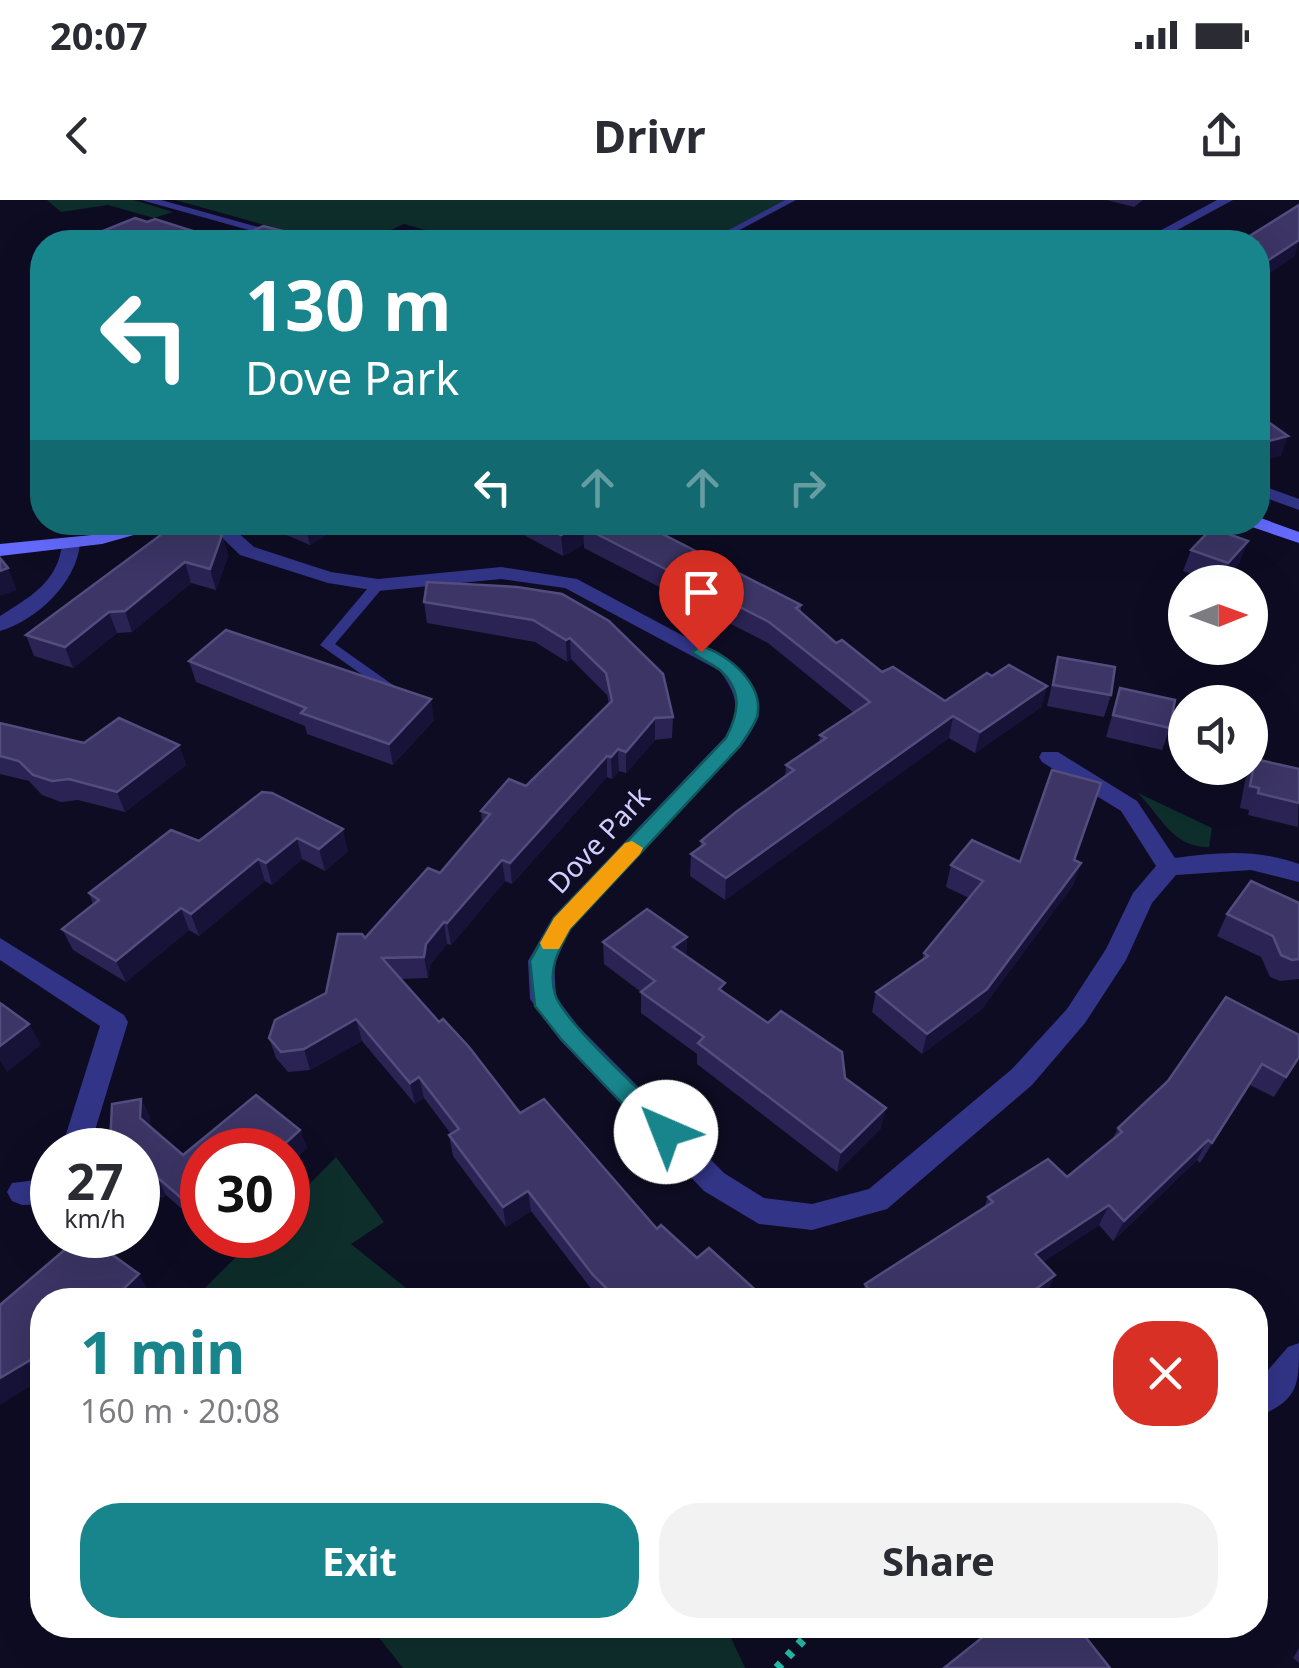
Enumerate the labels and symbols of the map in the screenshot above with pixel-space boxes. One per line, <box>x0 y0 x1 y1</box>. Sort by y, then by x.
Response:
pin <box>659 550 744 653</box>
north arrow <box>1168 565 1268 665</box>
street label: Dove Park <box>539 778 658 901</box>
position arrow <box>614 1080 718 1184</box>
speed limit sign: 30 <box>180 1128 310 1258</box>

